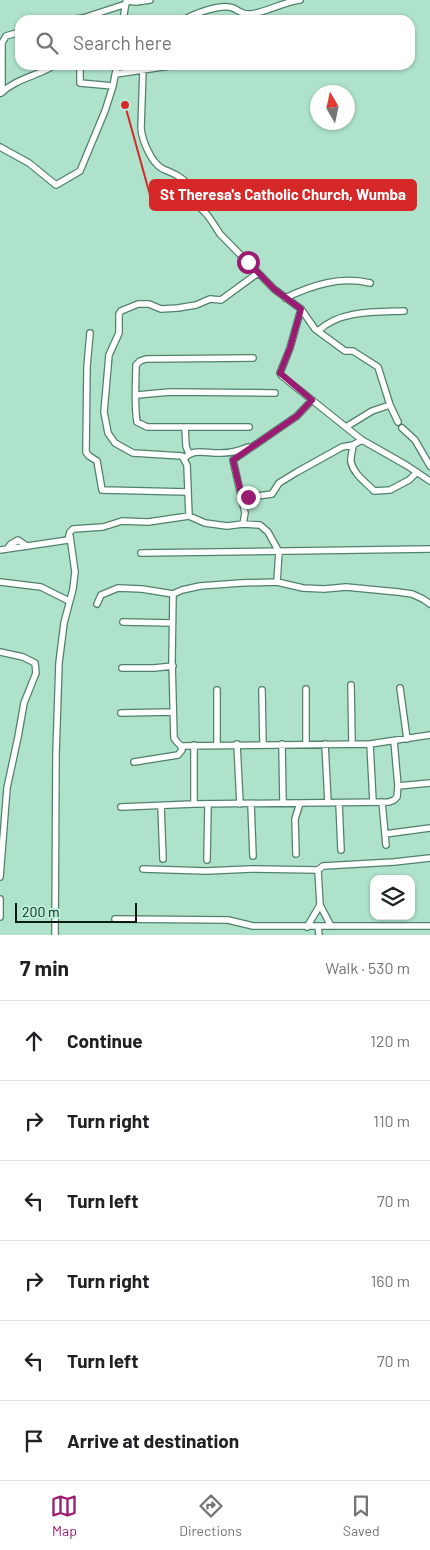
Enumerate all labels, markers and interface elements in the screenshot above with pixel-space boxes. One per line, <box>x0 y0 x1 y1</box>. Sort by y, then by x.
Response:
search box <box>15 15 415 70</box>
icon: search <box>33 29 61 57</box>
text: Search here <box>73 31 172 54</box>
north arrow <box>310 85 355 130</box>
callout: St Theresa's Catholic Church, Wumba <box>150 180 416 210</box>
text: St Theresa's Catholic Church, Wumba <box>160 185 406 203</box>
route start <box>237 251 260 274</box>
route end <box>237 486 260 509</box>
map controls <box>370 875 415 920</box>
button: layers <box>370 875 415 920</box>
scale bar <box>15 900 138 923</box>
text: 200 m <box>22 903 60 920</box>
text: 7 min <box>20 955 69 980</box>
text: Walk · 530 m <box>325 958 410 977</box>
icon: ahead <box>20 1027 48 1055</box>
text: Continue <box>67 1029 143 1052</box>
text: 120 m <box>370 1031 410 1050</box>
icon: right <box>20 1107 48 1135</box>
text: Turn right <box>67 1109 149 1132</box>
text: 110 m <box>373 1111 410 1130</box>
icon: left <box>20 1187 48 1215</box>
text: Turn left <box>67 1189 138 1212</box>
text: 70 m <box>377 1191 410 1210</box>
icon: right <box>20 1267 48 1295</box>
text: Turn right <box>67 1269 149 1292</box>
text: 160 m <box>371 1271 410 1290</box>
icon: left <box>20 1347 48 1375</box>
text: Turn left <box>67 1349 138 1372</box>
text: 70 m <box>377 1351 410 1370</box>
icon: arrive <box>20 1427 48 1455</box>
text: Arrive at destination <box>67 1429 239 1452</box>
tab: Map <box>50 1492 78 1539</box>
tab: Directions <box>179 1492 242 1539</box>
tab: Saved <box>343 1492 380 1539</box>

